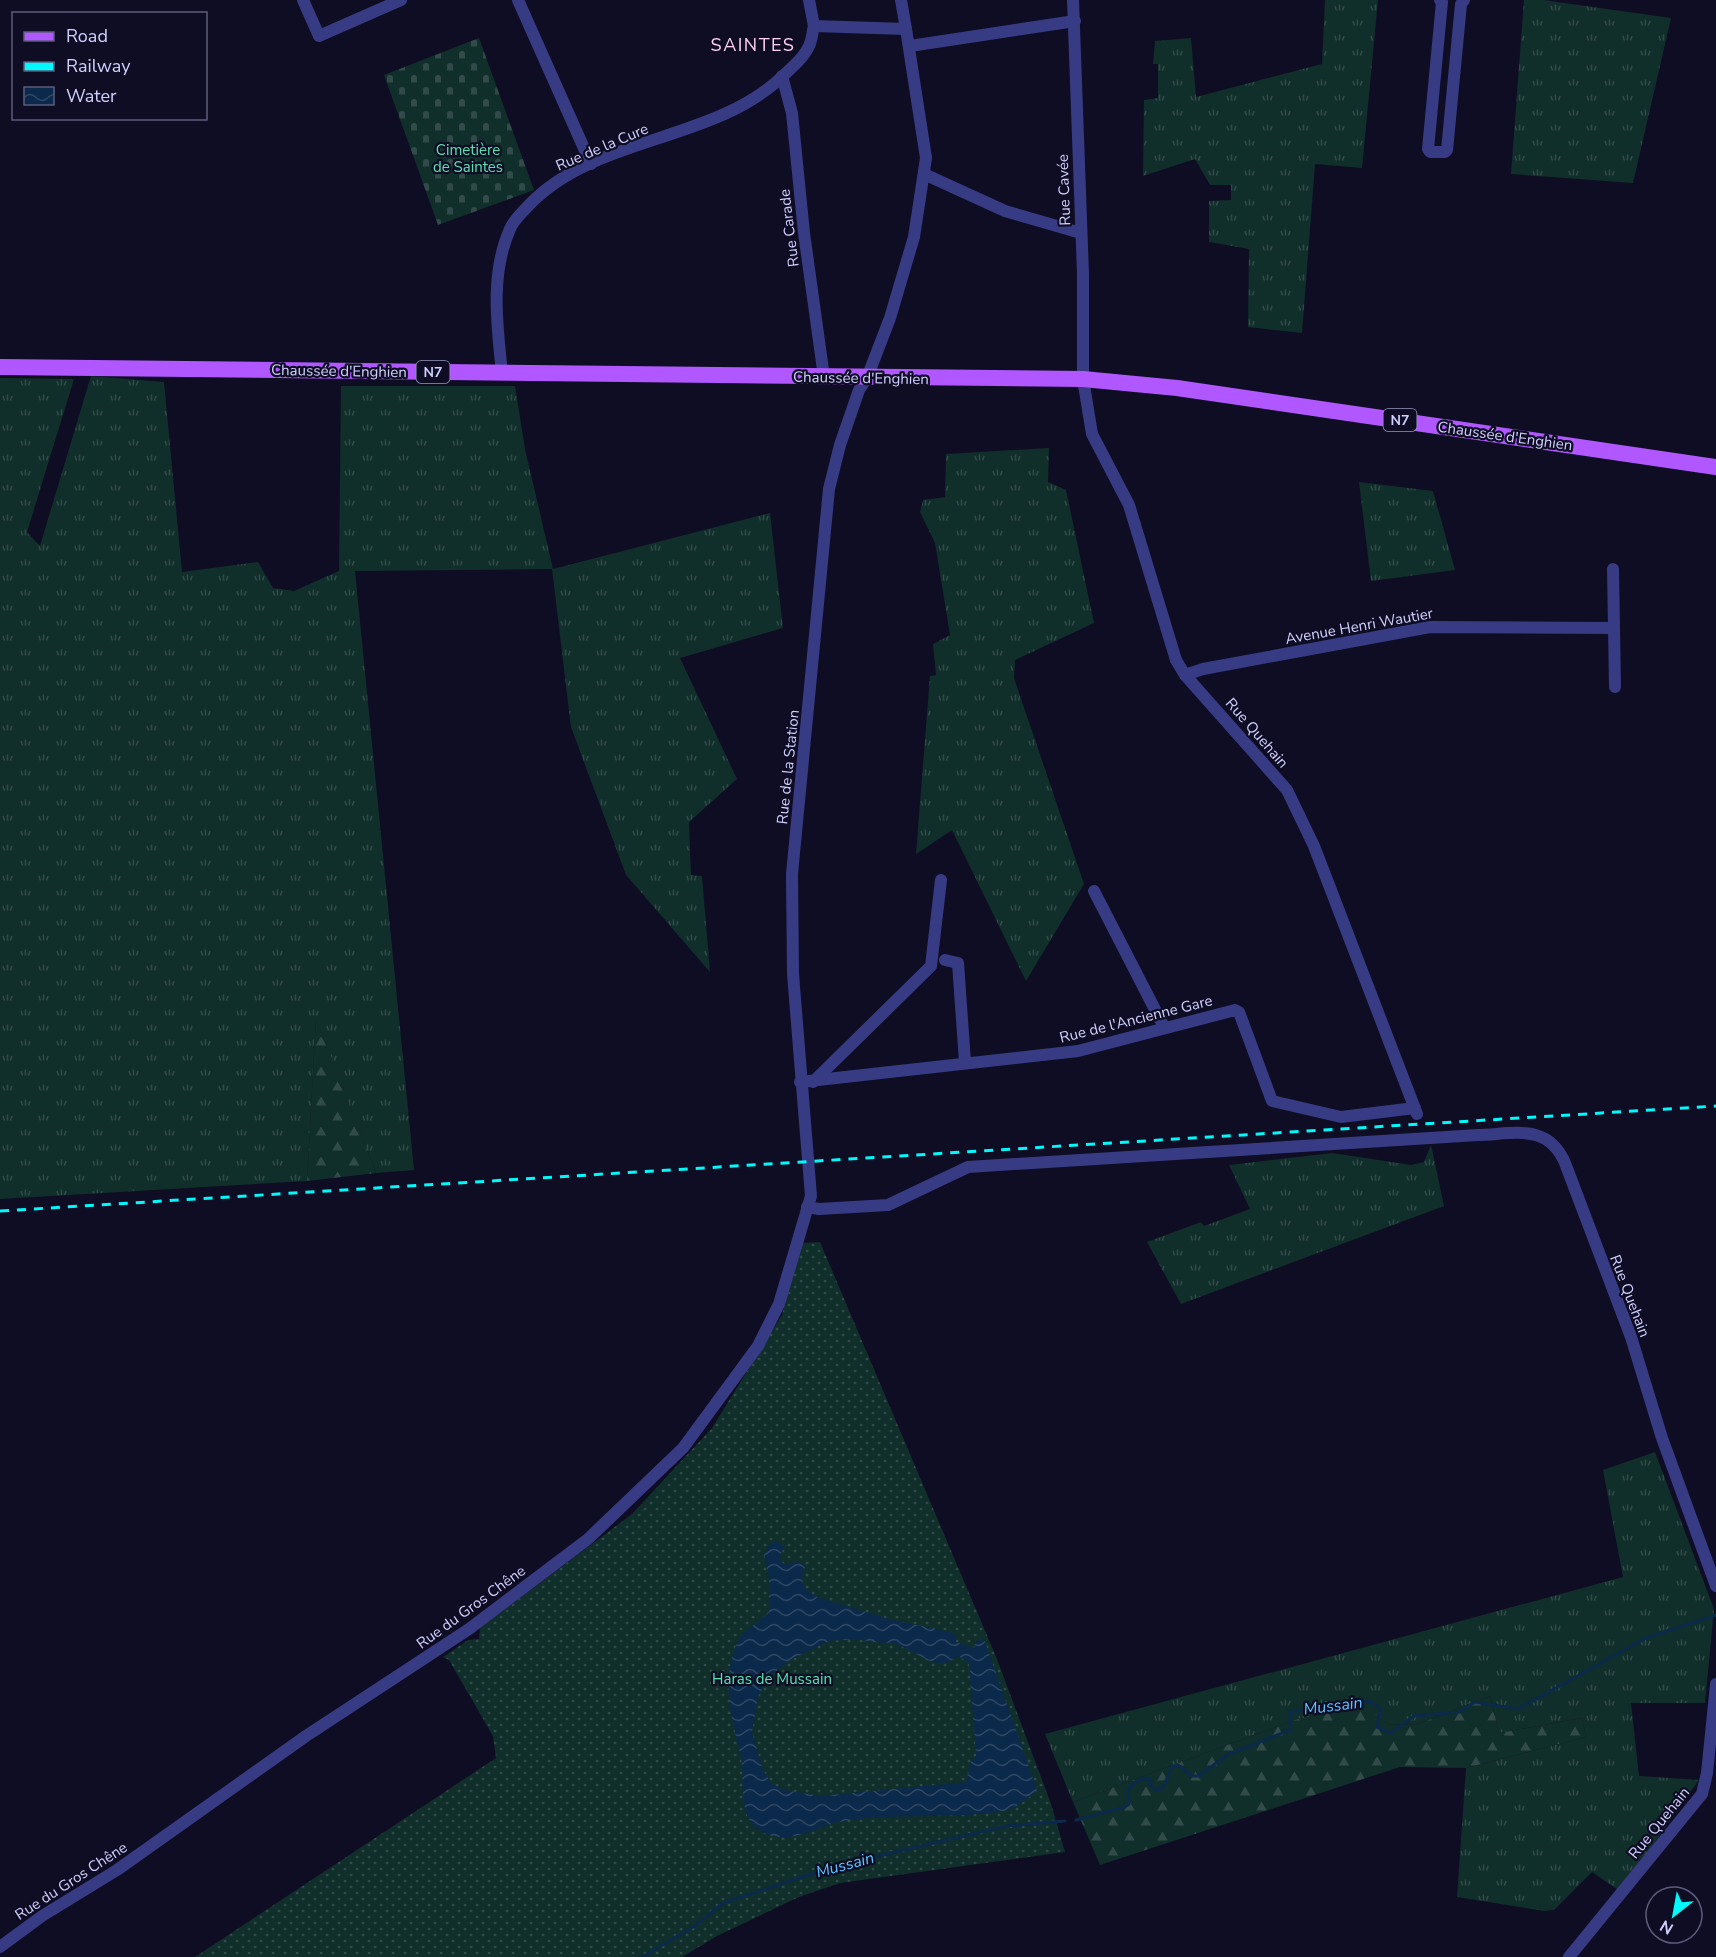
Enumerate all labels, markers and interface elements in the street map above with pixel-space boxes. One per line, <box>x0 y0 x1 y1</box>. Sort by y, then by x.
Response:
legend <box>12 12 207 120</box>
text: Road <box>66 24 108 48</box>
district label: SAINTES <box>711 33 795 57</box>
text: Railway <box>66 54 131 78</box>
text: Water <box>66 84 117 108</box>
street label: Rue de la Cure <box>553 119 651 175</box>
park label: Cimetière de Saintes <box>433 140 503 177</box>
street label: Rue Cavée <box>1053 154 1075 226</box>
street label: Rue Carade <box>774 188 804 268</box>
street label: Chaussée d'Enghien <box>271 360 407 382</box>
road number: N7 <box>416 361 450 383</box>
street label: Chaussée d'Enghien <box>793 367 929 389</box>
road number: N7 <box>1384 409 1416 431</box>
street label: Chaussée d'Enghien <box>1436 417 1574 455</box>
street label: Avenue Henri Wautier <box>1284 603 1435 649</box>
street label: Rue Quehain <box>1221 694 1293 772</box>
street label: Rue de la Station <box>772 709 804 825</box>
street label: Rue de l'Ancienne Gare <box>1057 990 1215 1048</box>
street label: Rue Quehain <box>1605 1252 1655 1340</box>
street label: Rue du Gros Chêne <box>413 1561 529 1653</box>
park label: Haras de Mussain <box>712 1669 832 1689</box>
water label: Mussain <box>1302 1691 1364 1721</box>
street label: Rue Quehain <box>1624 1783 1694 1863</box>
street label: Rue du Gros Chêne <box>11 1837 131 1925</box>
water label: Mussain <box>813 1847 877 1883</box>
north arrow <box>1644 1885 1704 1945</box>
text: N <box>1656 1914 1678 1940</box>

